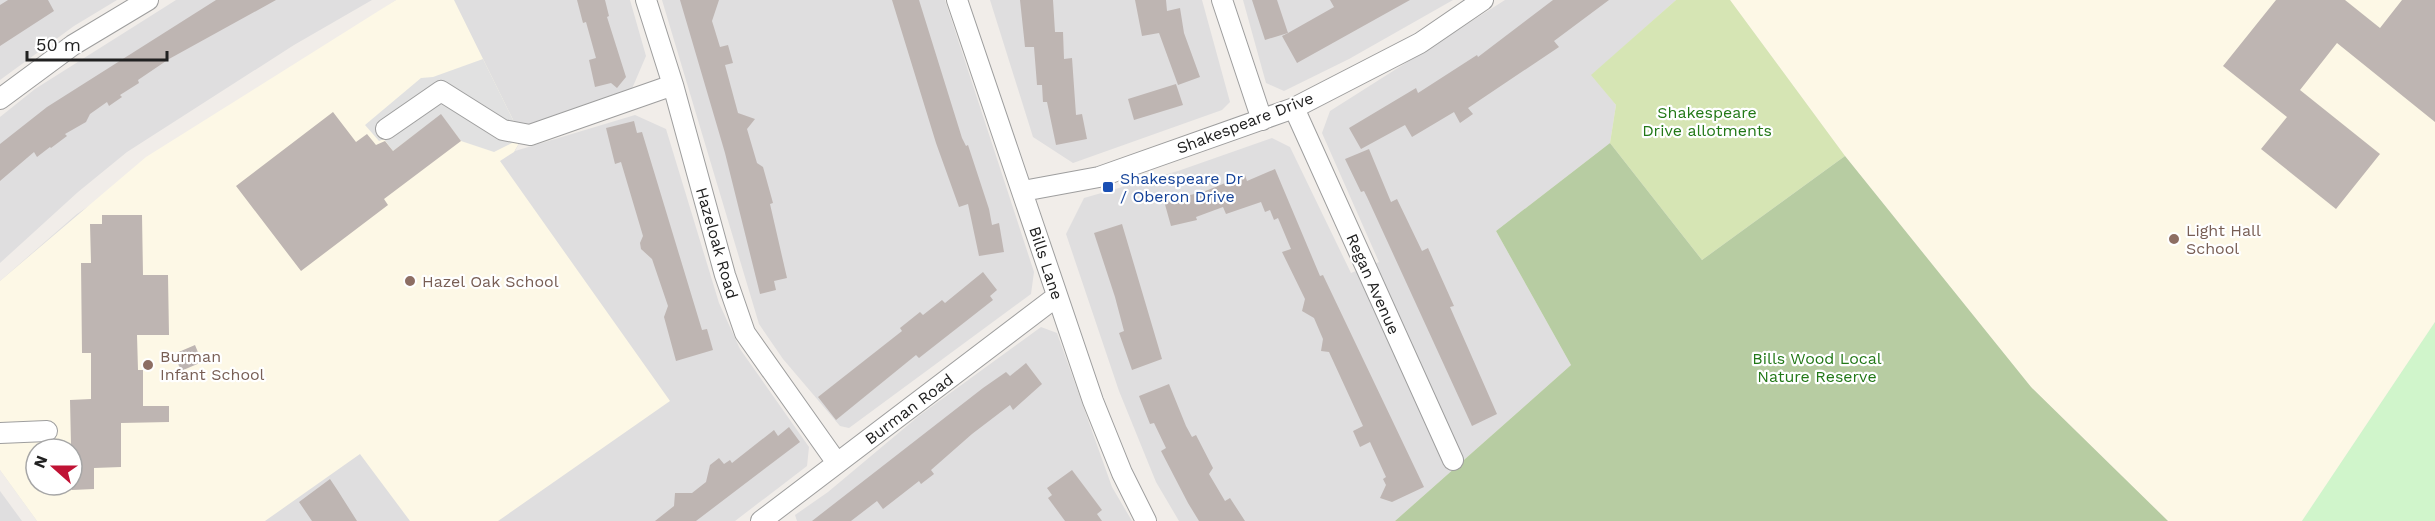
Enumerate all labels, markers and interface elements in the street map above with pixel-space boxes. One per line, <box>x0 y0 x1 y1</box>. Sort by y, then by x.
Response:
scale bar <box>27 24 166 62</box>
text: 50 m <box>36 34 81 55</box>
street label: Shakespeare Drive <box>1174 88 1316 158</box>
park label: Shakespeare Drive allotments <box>1642 103 1772 140</box>
place label: Shakespeare Dr / Oberon Drive <box>1120 169 1243 206</box>
marker: Shakespeare Dr / Oberon Drive <box>1101 180 1115 194</box>
street label: Hazeloak Road <box>692 185 742 301</box>
place label: Light Hall School <box>2186 221 2261 258</box>
street label: Bills Lane <box>1025 224 1067 302</box>
street label: Regan Avenue <box>1342 231 1404 337</box>
marker: Light Hall School <box>2167 232 2181 246</box>
place label: Hazel Oak School <box>422 272 559 291</box>
marker: Hazel Oak School <box>403 274 417 288</box>
place label: Burman Infant School <box>160 347 265 384</box>
park label: Bills Wood Local Nature Reserve <box>1752 349 1882 386</box>
marker: Burman Infant School <box>141 358 155 372</box>
street label: Burman Road <box>861 370 957 448</box>
north arrow <box>24 437 84 497</box>
text: N <box>29 453 51 471</box>

